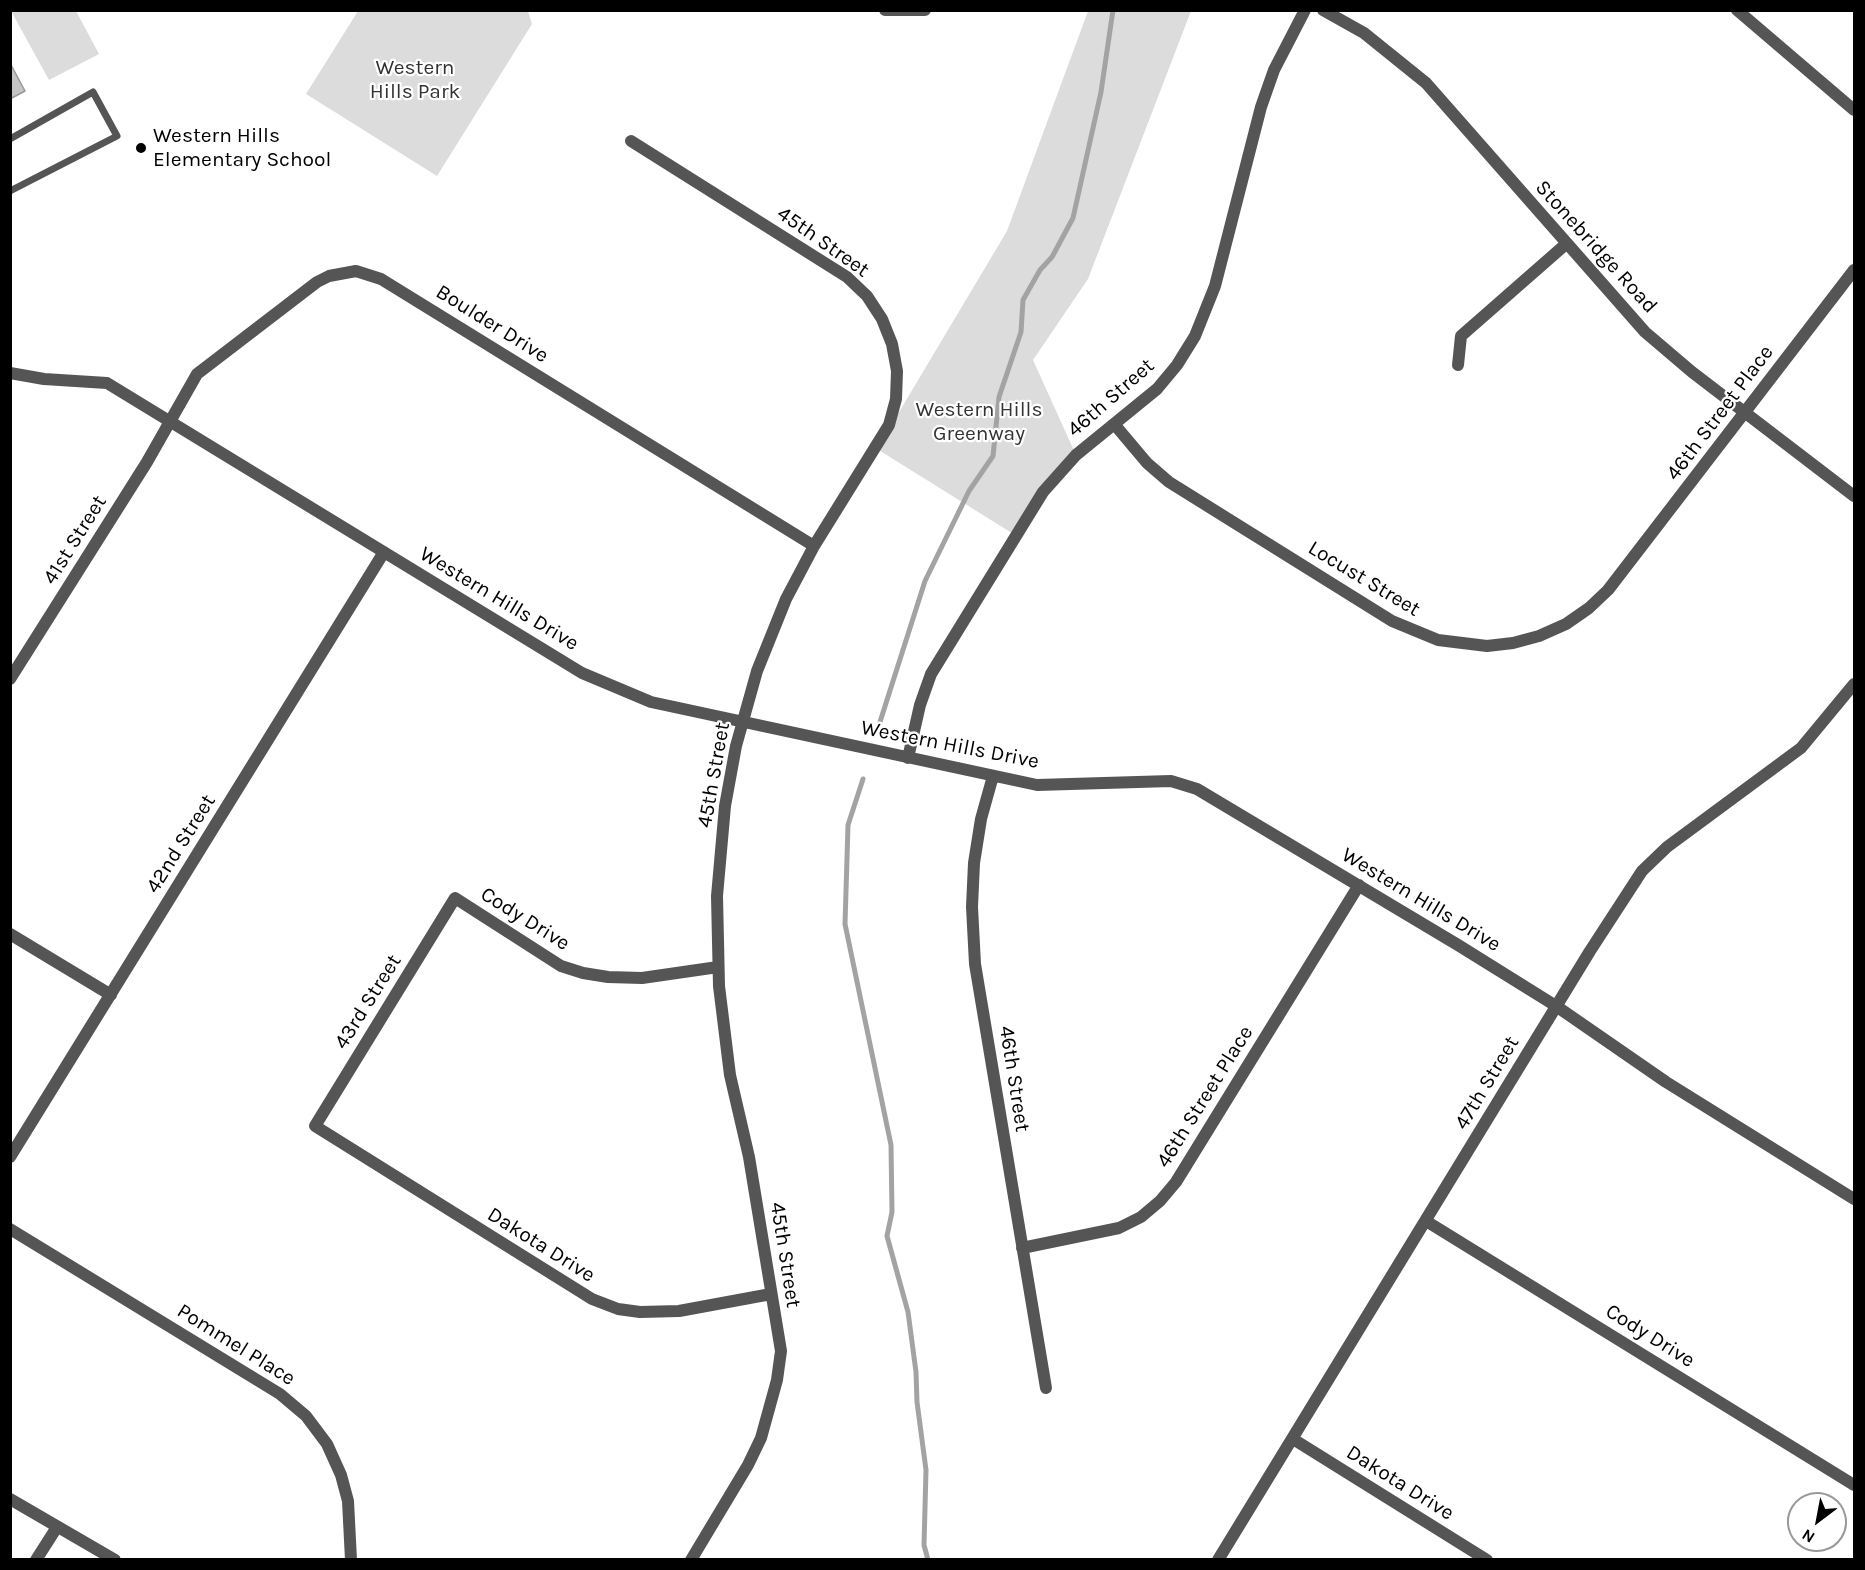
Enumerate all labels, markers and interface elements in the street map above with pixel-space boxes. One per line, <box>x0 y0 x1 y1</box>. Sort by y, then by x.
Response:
park label: Western Hills Park <box>370 55 460 105</box>
place label: Western Hills Elementary School <box>153 123 331 173</box>
marker: Western Hills Elementary School <box>134 141 148 155</box>
street label: Stonebridge Road <box>1530 175 1662 319</box>
street label: 45th Street <box>772 201 874 283</box>
street label: Boulder Drive <box>431 279 553 369</box>
street label: 46th Street Place <box>1661 340 1779 486</box>
street label: 46th Street <box>1062 353 1160 443</box>
park label: Western Hills Greenway <box>916 397 1042 447</box>
street label: 41st Street <box>38 491 112 589</box>
street label: Locust Street <box>1303 536 1425 622</box>
street label: Western Hills Drive <box>415 542 583 656</box>
street label: Western Hills Drive <box>859 715 1041 775</box>
street label: 45th Street <box>692 720 736 830</box>
street label: 42nd Street <box>141 790 221 898</box>
street label: Western Hills Drive <box>1337 843 1505 957</box>
street label: Cody Drive <box>476 882 574 956</box>
street label: 43rd Street <box>329 950 407 1054</box>
street label: 46th Street Place <box>1151 1021 1259 1173</box>
street label: 46th Street <box>993 1024 1035 1134</box>
street label: 47th Street <box>1449 1032 1525 1134</box>
street label: 45th Street <box>764 1200 806 1310</box>
street label: Dakota Drive <box>482 1202 600 1288</box>
street label: Pommel Place <box>172 1299 300 1391</box>
street label: Cody Drive <box>1601 1299 1699 1373</box>
street label: Dakota Drive <box>1341 1440 1459 1526</box>
north arrow <box>1787 1492 1847 1552</box>
text: N <box>1798 1525 1818 1547</box>

